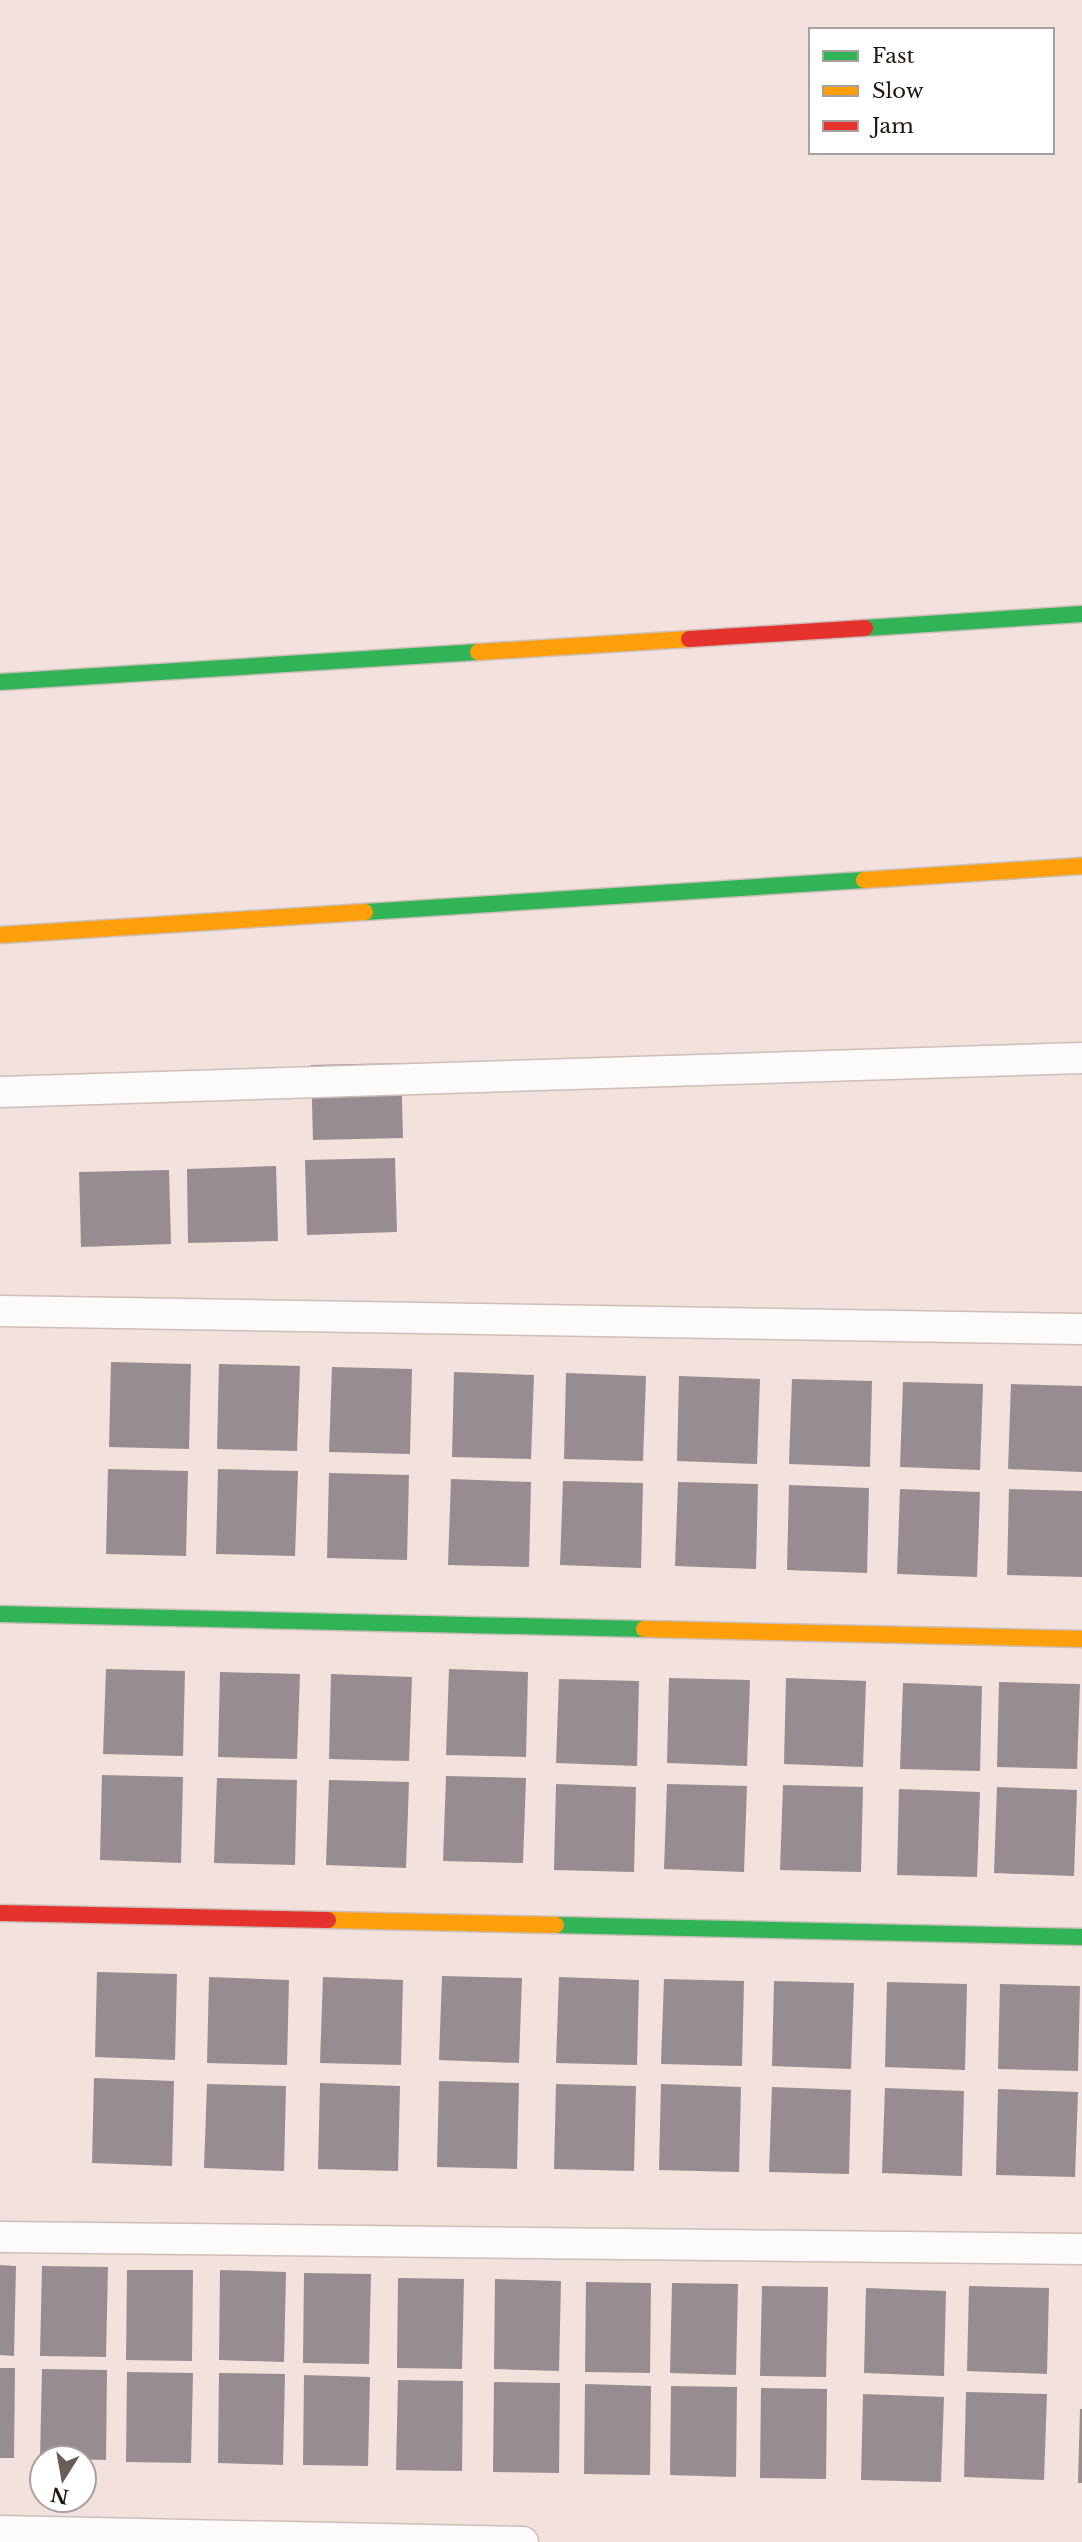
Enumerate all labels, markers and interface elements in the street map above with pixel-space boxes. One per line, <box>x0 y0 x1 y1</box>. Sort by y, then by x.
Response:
legend <box>809 28 1054 154</box>
text: Fast <box>872 43 914 69</box>
text: Slow <box>872 78 924 104</box>
text: Jam <box>869 113 914 139</box>
north arrow <box>28 2444 98 2514</box>
text: N <box>49 2482 71 2508</box>

